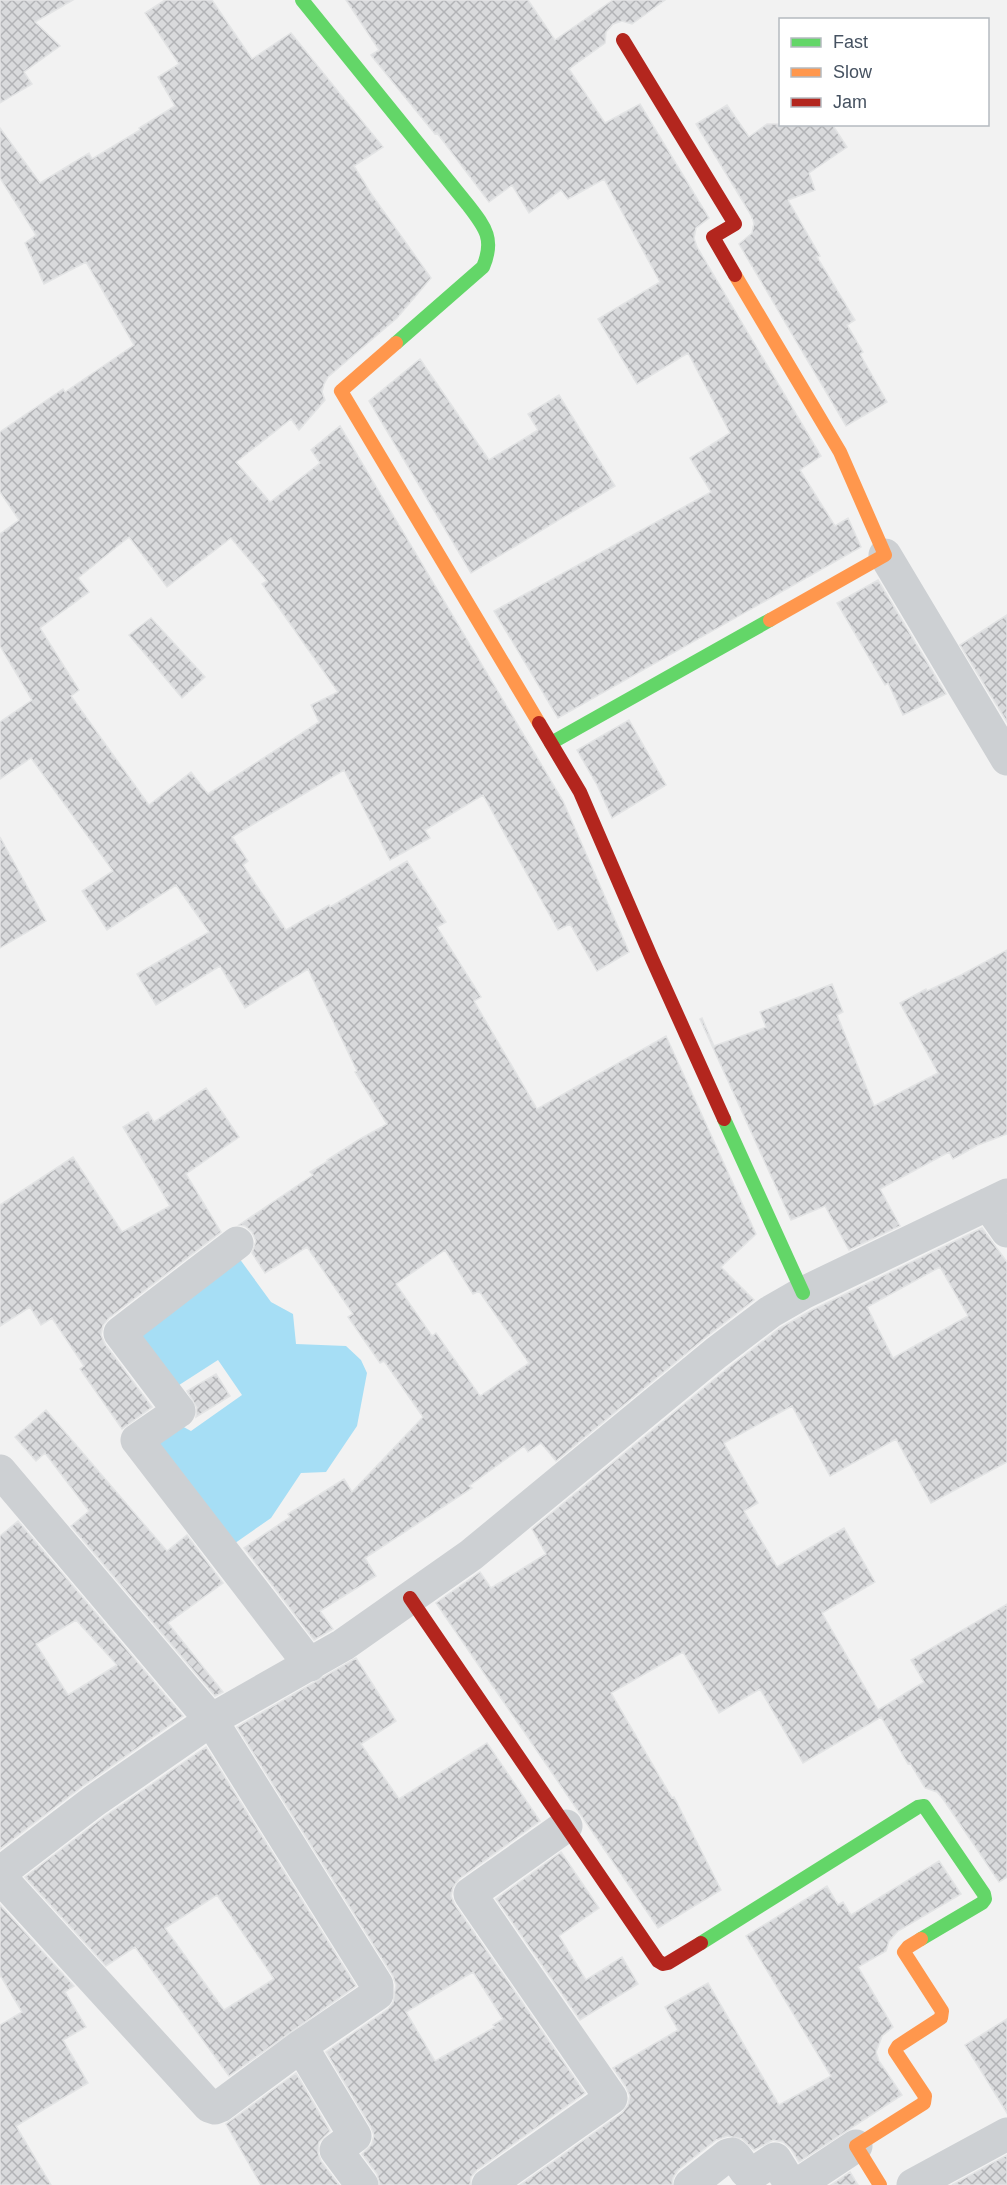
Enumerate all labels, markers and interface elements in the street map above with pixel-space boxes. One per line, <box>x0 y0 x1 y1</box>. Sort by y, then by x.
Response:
legend <box>779 18 989 126</box>
text: Fast <box>833 32 868 52</box>
text: Slow <box>833 62 873 82</box>
text: Jam <box>833 92 867 112</box>

